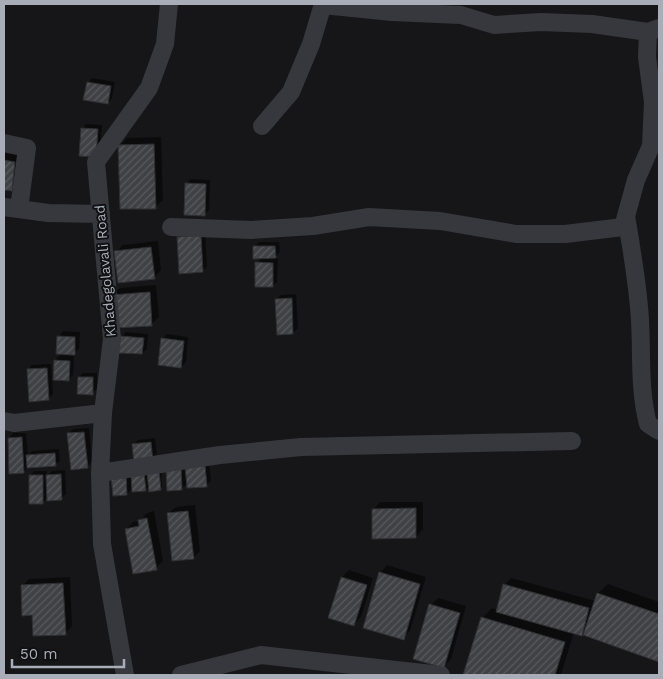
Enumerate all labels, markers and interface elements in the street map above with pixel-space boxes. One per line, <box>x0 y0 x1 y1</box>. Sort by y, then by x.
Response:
street label: Khadegolavali Road <box>91 204 119 338</box>
scale bar <box>12 636 125 668</box>
text: 50 m <box>20 645 57 663</box>

